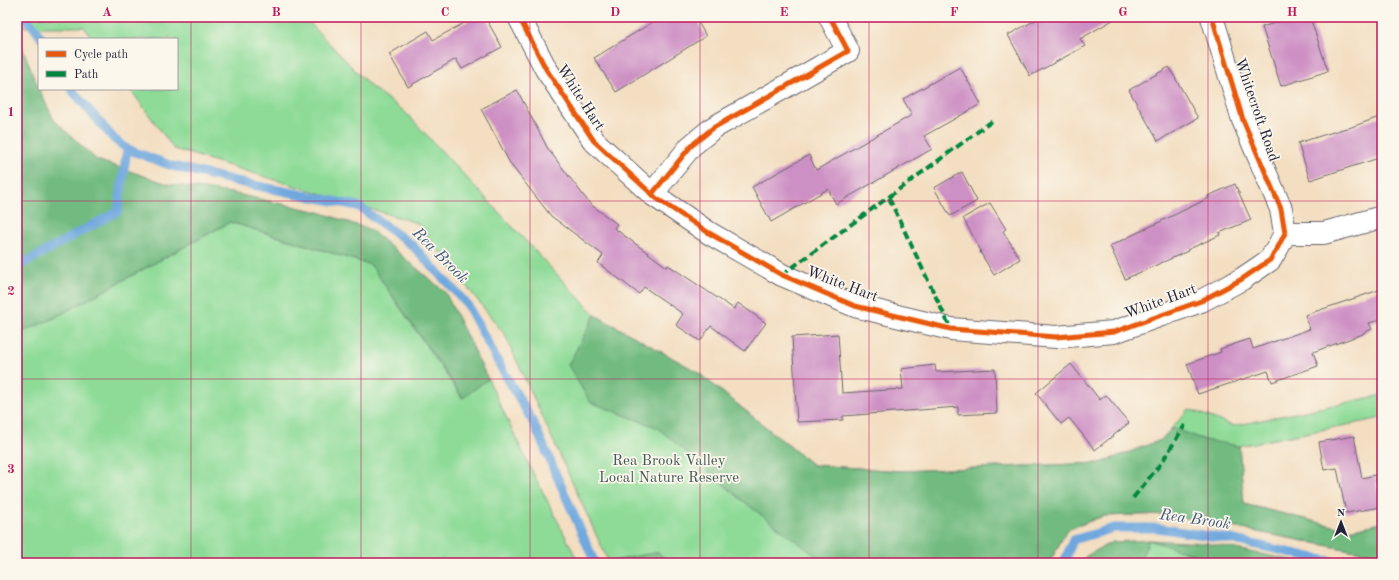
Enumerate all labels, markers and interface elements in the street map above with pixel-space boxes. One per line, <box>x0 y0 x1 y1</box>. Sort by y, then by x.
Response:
text: A <box>102 6 112 19</box>
text: B <box>271 6 281 19</box>
text: C <box>441 6 449 19</box>
text: D <box>610 6 620 19</box>
text: E <box>780 6 789 19</box>
text: F <box>950 6 959 19</box>
text: G <box>1118 6 1128 19</box>
text: H <box>1287 6 1298 19</box>
legend <box>38 38 178 90</box>
text: Cycle path <box>74 49 129 61</box>
street label: Whitecroft Road <box>1231 56 1281 164</box>
street label: White Hart <box>553 62 607 134</box>
text: Path <box>74 69 99 81</box>
text: 1 <box>7 106 15 119</box>
water label: Rea Brook <box>408 224 471 287</box>
street label: White Hart <box>804 265 880 305</box>
street label: White Hart <box>1123 282 1199 322</box>
text: 2 <box>7 285 15 298</box>
park label: Rea Brook Valley Local Nature Reserve <box>599 454 739 486</box>
text: 3 <box>7 463 15 476</box>
north arrow <box>1321 502 1361 542</box>
water label: Rea Brook <box>1157 507 1232 533</box>
text: N <box>1337 508 1346 519</box>

